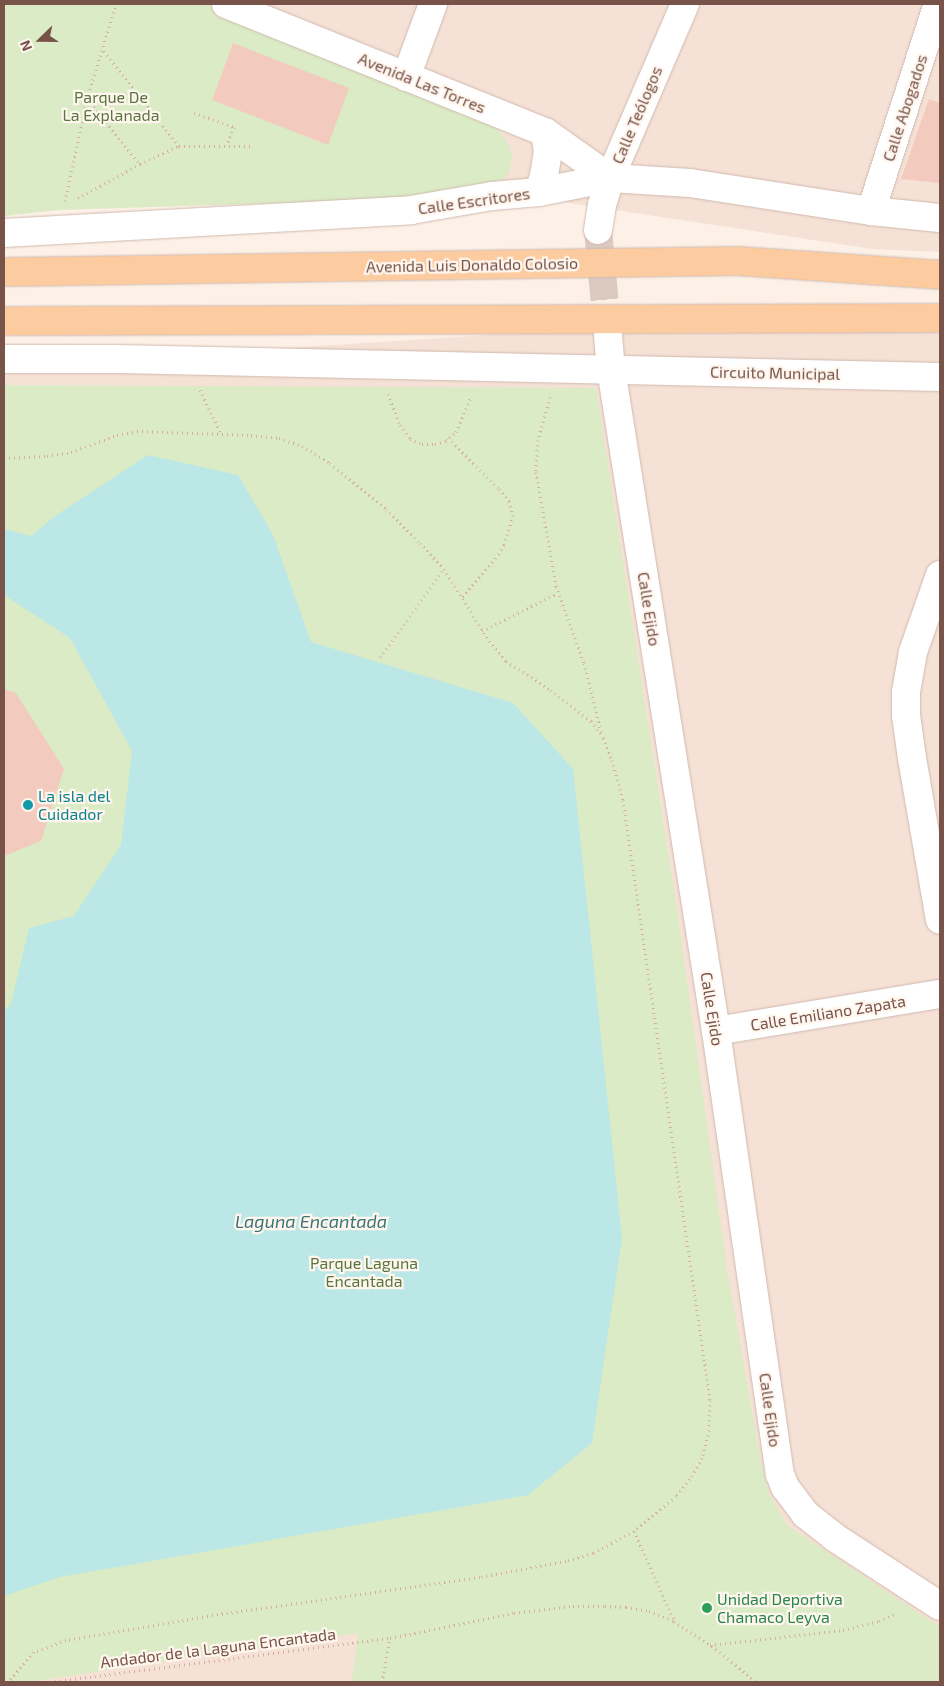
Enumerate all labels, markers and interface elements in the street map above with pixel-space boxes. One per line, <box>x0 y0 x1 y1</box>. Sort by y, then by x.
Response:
north arrow <box>15 15 65 65</box>
text: N <box>16 38 35 54</box>
street label: Avenida Las Torres <box>355 49 489 117</box>
street label: Calle Abogados <box>879 52 931 164</box>
street label: Calle Teólogos <box>608 63 666 167</box>
park label: Parque De La Explanada <box>63 87 159 125</box>
street label: Calle Escritores <box>417 184 531 218</box>
street label: Avenida Luis Donaldo Colosio <box>366 254 578 276</box>
street label: Circuito Municipal <box>710 362 840 384</box>
street label: Calle Ejido <box>634 571 664 647</box>
place label: La isla del Cuidador <box>38 786 110 824</box>
marker: La isla del Cuidador <box>22 799 34 811</box>
street label: Calle Ejido <box>697 971 727 1047</box>
street label: Calle Emiliano Zapata <box>749 991 907 1035</box>
water label: Laguna Encantada <box>235 1210 387 1232</box>
park label: Parque Laguna Encantada <box>310 1253 418 1291</box>
street label: Calle Ejido <box>755 1372 785 1448</box>
place label: Unidad Deportiva Chamaco Leyva <box>717 1589 843 1627</box>
marker: Unidad Deportiva Chamaco Leyva <box>701 1602 713 1614</box>
street label: Andador de la Laguna Encantada <box>99 1624 337 1672</box>

